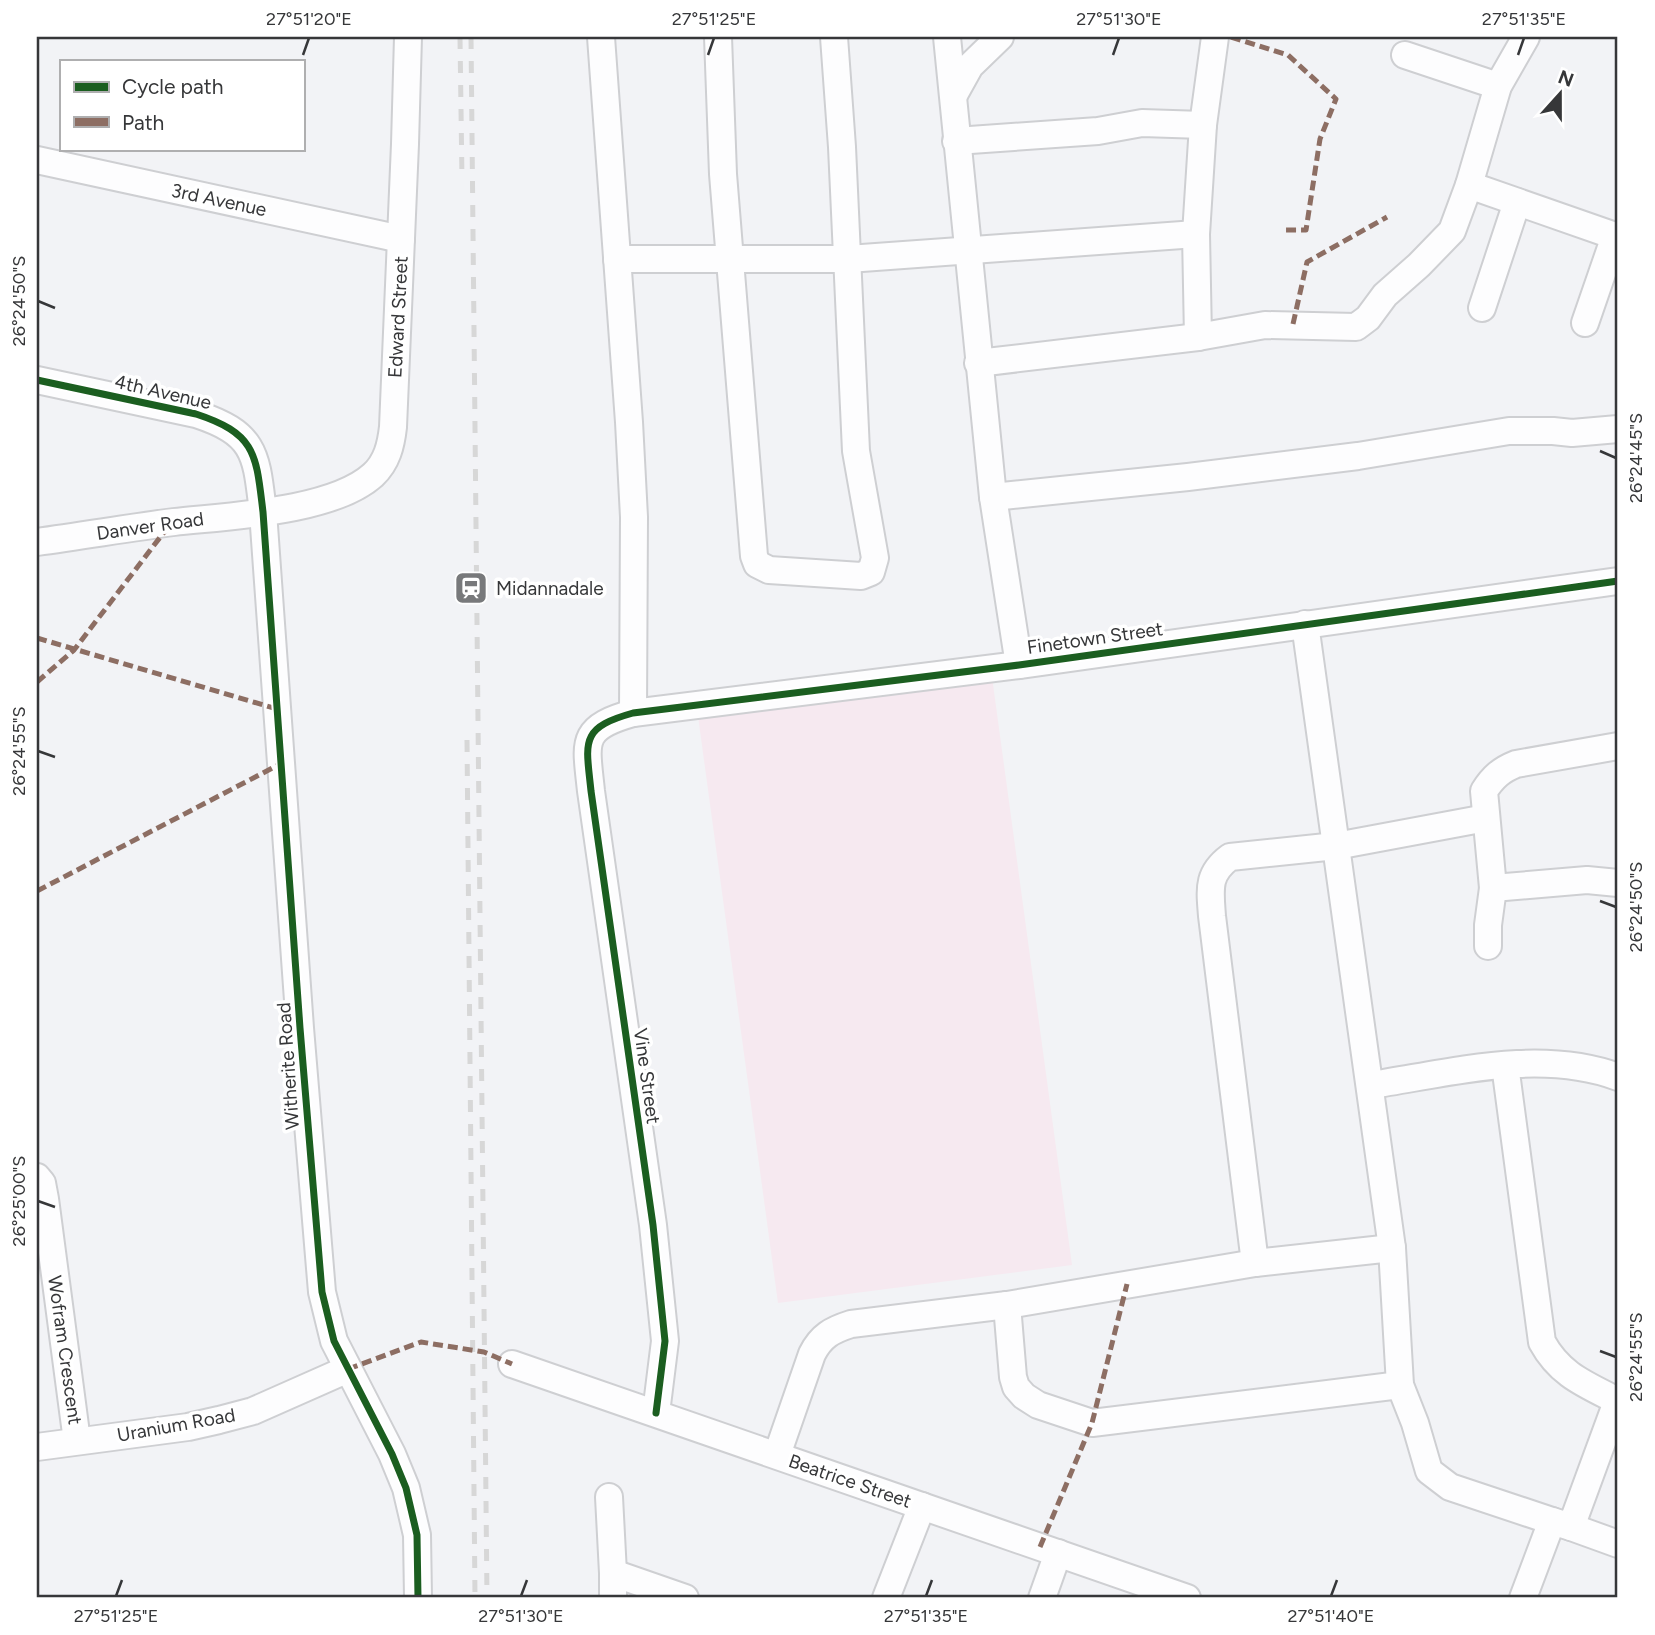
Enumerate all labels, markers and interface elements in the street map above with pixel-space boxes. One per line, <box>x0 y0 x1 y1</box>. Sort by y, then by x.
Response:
text: 27°51'20"E <box>266 8 352 30</box>
text: 27°51'25"E <box>672 8 756 30</box>
text: 27°51'30"E <box>1076 8 1162 30</box>
text: 27°51'35"E <box>1482 8 1566 30</box>
legend <box>60 60 304 150</box>
north arrow <box>1526 60 1596 130</box>
text: N <box>1555 65 1577 92</box>
text: Cycle path <box>122 74 223 99</box>
text: Path <box>122 110 164 135</box>
street label: 3rd Avenue <box>169 179 269 221</box>
street label: Edward Street <box>383 255 413 379</box>
text: 26°24'50"S <box>8 256 30 346</box>
street label: 4th Avenue <box>112 370 214 414</box>
text: 26°24'45"S <box>1625 413 1647 503</box>
street label: Danver Road <box>95 507 205 545</box>
station icon: Midannadale <box>452 569 490 607</box>
place label: Midannadale <box>496 577 604 600</box>
street label: Finetown Street <box>1026 617 1164 659</box>
text: 26°24'55"S <box>8 706 30 796</box>
text: 26°24'50"S <box>1625 862 1647 952</box>
street label: Witherite Road <box>272 1002 304 1130</box>
street label: Vine Street <box>629 1027 665 1125</box>
text: 26°25'00"S <box>8 1156 30 1246</box>
street label: Wofram Crescent <box>43 1274 87 1426</box>
text: 26°24'55"S <box>1625 1312 1647 1402</box>
street label: Uranium Road <box>115 1403 237 1447</box>
street label: Beatrice Street <box>786 1449 914 1513</box>
text: 27°51'25"E <box>74 1605 158 1627</box>
text: 27°51'30"E <box>478 1605 564 1627</box>
text: 27°51'35"E <box>884 1605 968 1627</box>
text: 27°51'40"E <box>1288 1605 1374 1627</box>

